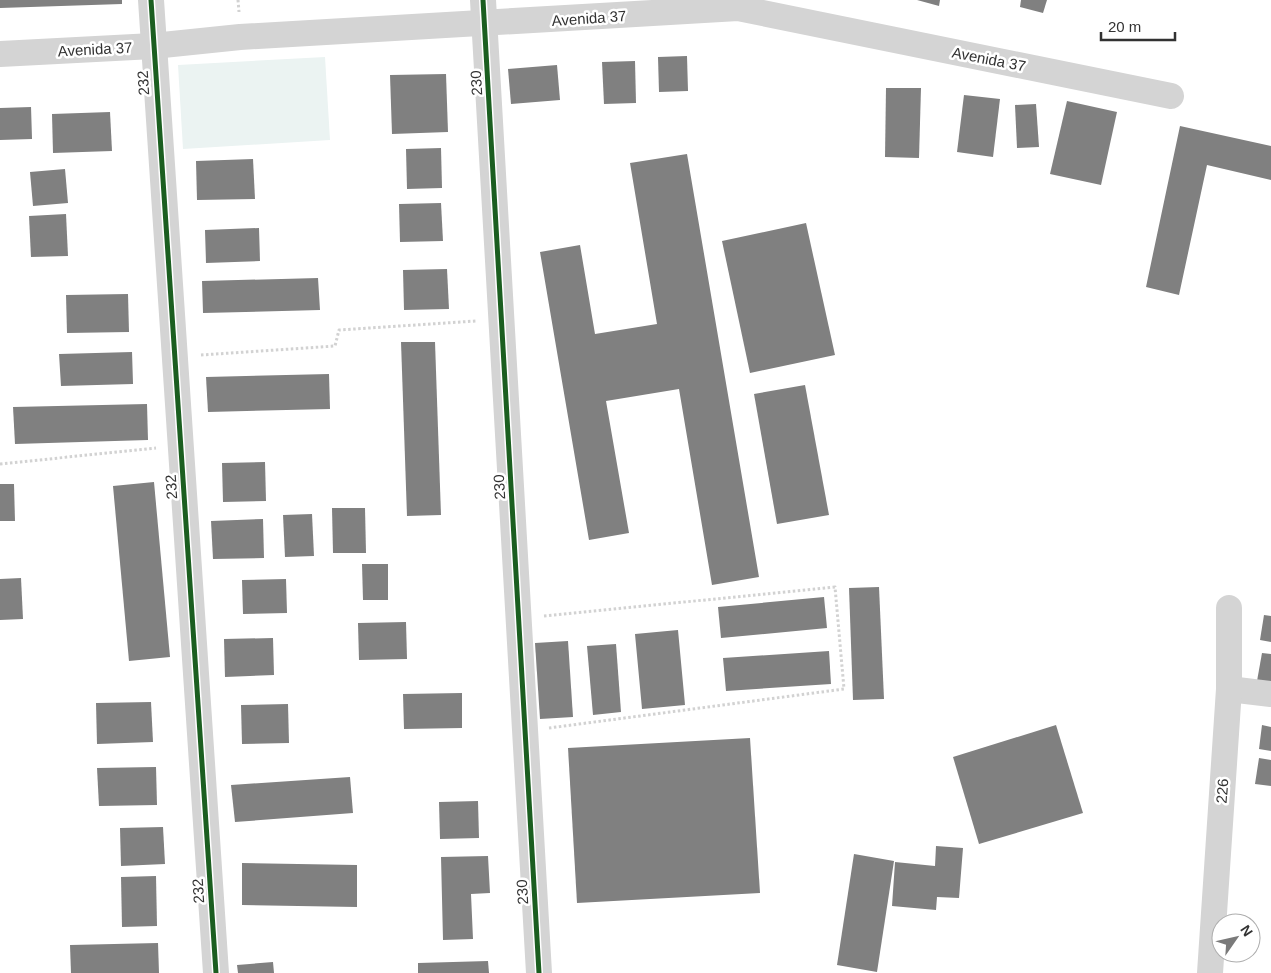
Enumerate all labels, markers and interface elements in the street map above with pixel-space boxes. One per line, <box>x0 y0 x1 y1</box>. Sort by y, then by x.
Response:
street label: Avenida 37 <box>551 7 627 29</box>
scale bar <box>1101 10 1175 42</box>
text: 20 m <box>1108 18 1141 35</box>
street label: Avenida 37 <box>57 39 133 59</box>
street label: Avenida 37 <box>951 44 1027 74</box>
street label: 232 <box>134 70 152 96</box>
street label: 230 <box>467 70 485 96</box>
street label: 232 <box>162 474 180 500</box>
street label: 230 <box>490 474 508 500</box>
street label: 226 <box>1213 778 1231 804</box>
street label: 232 <box>189 878 207 904</box>
street label: 230 <box>513 879 531 905</box>
north arrow <box>1211 913 1261 963</box>
text: N <box>1237 922 1256 939</box>

